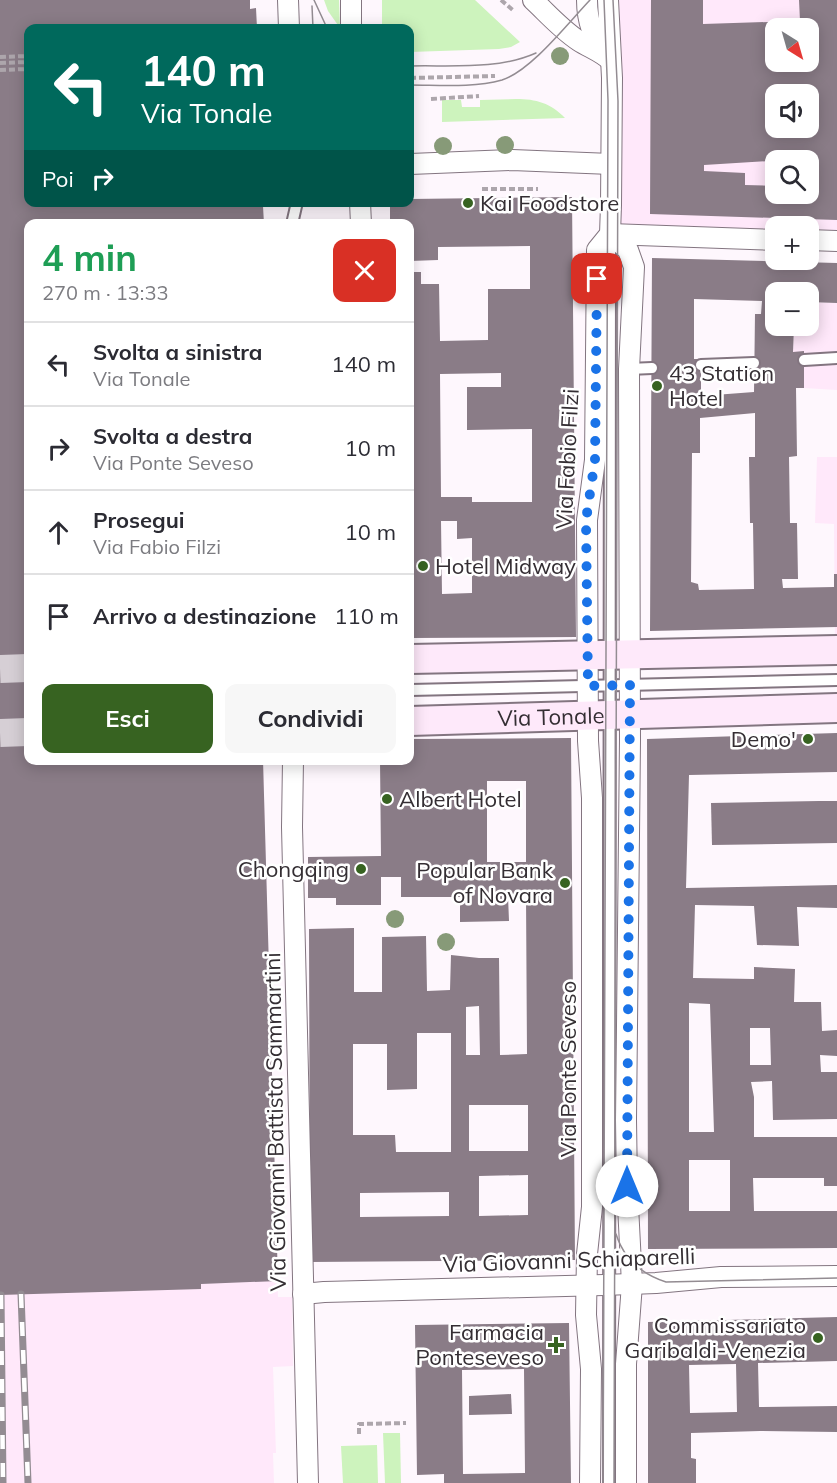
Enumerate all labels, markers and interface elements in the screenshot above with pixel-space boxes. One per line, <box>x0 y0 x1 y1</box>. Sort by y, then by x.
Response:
north arrow <box>765 18 819 72</box>
map controls <box>765 18 819 336</box>
text: 140 m <box>141 44 266 97</box>
icon: left <box>42 48 120 126</box>
button: sound <box>765 84 819 138</box>
text: Via Tonale <box>141 96 272 130</box>
button: search <box>765 150 819 204</box>
icon: right <box>86 162 119 195</box>
text: Poi <box>42 165 74 193</box>
place label: Kai Foodstore <box>480 189 619 217</box>
marker: Kai Foodstore <box>461 196 475 210</box>
button: + <box>765 216 819 270</box>
text: 4 min <box>42 235 137 280</box>
button: close <box>333 239 396 302</box>
pin <box>571 253 622 304</box>
icon: arrive <box>580 262 613 295</box>
text: 270 m · 13:33 <box>42 280 168 305</box>
button: − <box>765 282 819 336</box>
text: Svolta a sinistra <box>93 338 262 366</box>
icon: left <box>42 348 75 381</box>
text: 140 m <box>331 350 396 378</box>
place label: 43 Station Hotel <box>669 359 774 412</box>
text: Via Tonale <box>93 366 190 391</box>
marker: 43 Station Hotel <box>650 379 664 393</box>
street label: Via Fabio Filzi <box>549 388 585 530</box>
text: Svolta a destra <box>93 422 252 450</box>
icon: right <box>42 432 75 465</box>
text: 10 m <box>345 434 396 462</box>
text: Via Ponte Seveso <box>93 450 254 475</box>
text: Prosegui <box>93 506 185 534</box>
icon: ahead <box>42 516 75 549</box>
text: 10 m <box>345 518 396 546</box>
text: Via Fabio Filzi <box>93 534 221 559</box>
place label: Hotel Midway <box>435 552 576 580</box>
marker: Hotel Midway <box>416 559 430 573</box>
icon: arrive <box>42 600 75 633</box>
text: Arrivo a destinazione <box>93 602 316 630</box>
text: 110 m <box>334 602 399 630</box>
button: Esci <box>42 684 213 753</box>
button: Condividi <box>225 684 396 753</box>
street label: Via Tonale <box>497 701 605 732</box>
place label: Demo' <box>731 725 796 753</box>
marker: Demo' <box>801 732 815 746</box>
place label: Albert Hotel <box>399 785 522 813</box>
marker: Albert Hotel <box>380 792 394 806</box>
place label: Chongqing <box>238 855 349 883</box>
place label: Popular Bank of Novara <box>416 856 554 909</box>
marker: Chongqing <box>354 862 368 876</box>
marker: Popular Bank of Novara <box>558 876 572 890</box>
street label: Via Giovanni Battista Sammartini <box>258 952 292 1292</box>
street label: Via Ponte Seveso <box>554 981 582 1157</box>
position arrow <box>595 1154 659 1218</box>
street label: Via Giovanni Schiaparelli <box>442 1242 696 1278</box>
place label: Commissariato Garibaldi-Venezia <box>624 1311 806 1364</box>
place label: Farmacia Ponteseveso <box>415 1318 544 1371</box>
marker: Commissariato Garibaldi-Venezia <box>811 1331 825 1345</box>
marker: Farmacia Ponteseveso <box>549 1338 563 1352</box>

